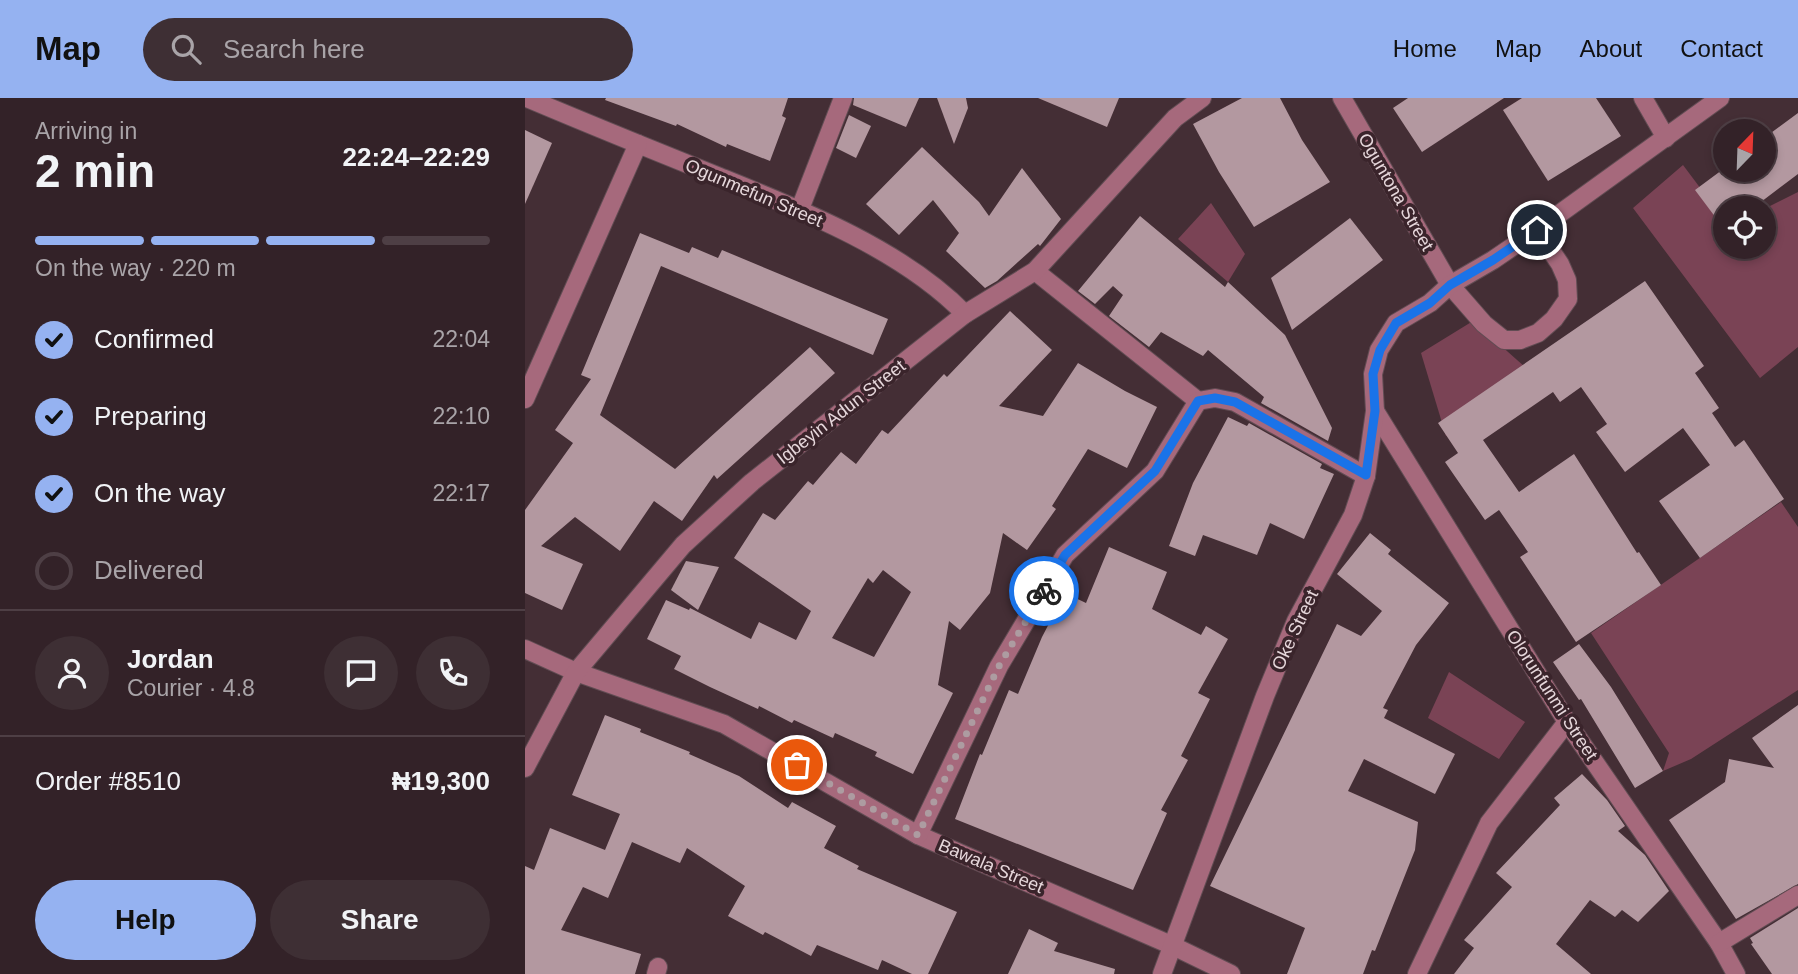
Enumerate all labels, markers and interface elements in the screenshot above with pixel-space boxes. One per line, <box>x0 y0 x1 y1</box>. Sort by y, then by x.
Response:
search box <box>143 18 633 81</box>
text: Map <box>35 30 101 67</box>
icon: search <box>167 30 205 68</box>
text: Search here <box>223 34 365 64</box>
text: Home <box>1393 35 1457 62</box>
text: Map <box>1495 35 1542 62</box>
text: About <box>1580 35 1642 62</box>
text: Contact <box>1680 35 1763 62</box>
text: Arriving in <box>35 118 137 144</box>
north arrow <box>1713 119 1776 182</box>
map controls <box>1713 119 1776 259</box>
street label: Oguntona Street <box>1354 130 1438 254</box>
text: 22:24–22:29 <box>343 142 490 172</box>
text: 2 min <box>35 145 155 197</box>
street label: Ogunmefun Street <box>682 155 826 231</box>
button: locate <box>1713 196 1776 259</box>
pin <box>1507 200 1567 260</box>
icon: home <box>1518 211 1556 249</box>
text: On the way · 220 m <box>35 255 236 281</box>
icon: check <box>35 321 73 359</box>
text: Confirmed <box>94 324 214 354</box>
text: 22:04 <box>432 326 490 352</box>
street label: Igbeyin Adun Street <box>773 356 909 468</box>
icon: check <box>35 398 73 436</box>
text: Preparing <box>94 401 207 431</box>
text: 22:10 <box>432 403 490 429</box>
icon: check <box>35 475 73 513</box>
text: On the way <box>94 478 226 508</box>
text: 22:17 <box>432 480 490 506</box>
text: Delivered <box>94 555 204 585</box>
courier <box>1009 556 1079 626</box>
icon: bike <box>1025 572 1063 610</box>
street label: Oke Street <box>1268 587 1322 673</box>
street label: Olorunfunmi Street <box>1502 626 1602 764</box>
button: person <box>35 636 109 710</box>
button: chat <box>324 636 398 710</box>
button: phone <box>416 636 490 710</box>
text: Jordan <box>127 644 214 674</box>
text: Courier · 4.8 <box>127 675 255 701</box>
pin <box>767 735 827 795</box>
icon: bag <box>778 746 816 784</box>
text: Order #8510 <box>35 766 181 796</box>
text: ₦19,300 <box>392 766 490 796</box>
street label: Bawala Street <box>936 835 1046 897</box>
button: Help <box>35 880 256 960</box>
button: Share <box>270 880 490 960</box>

